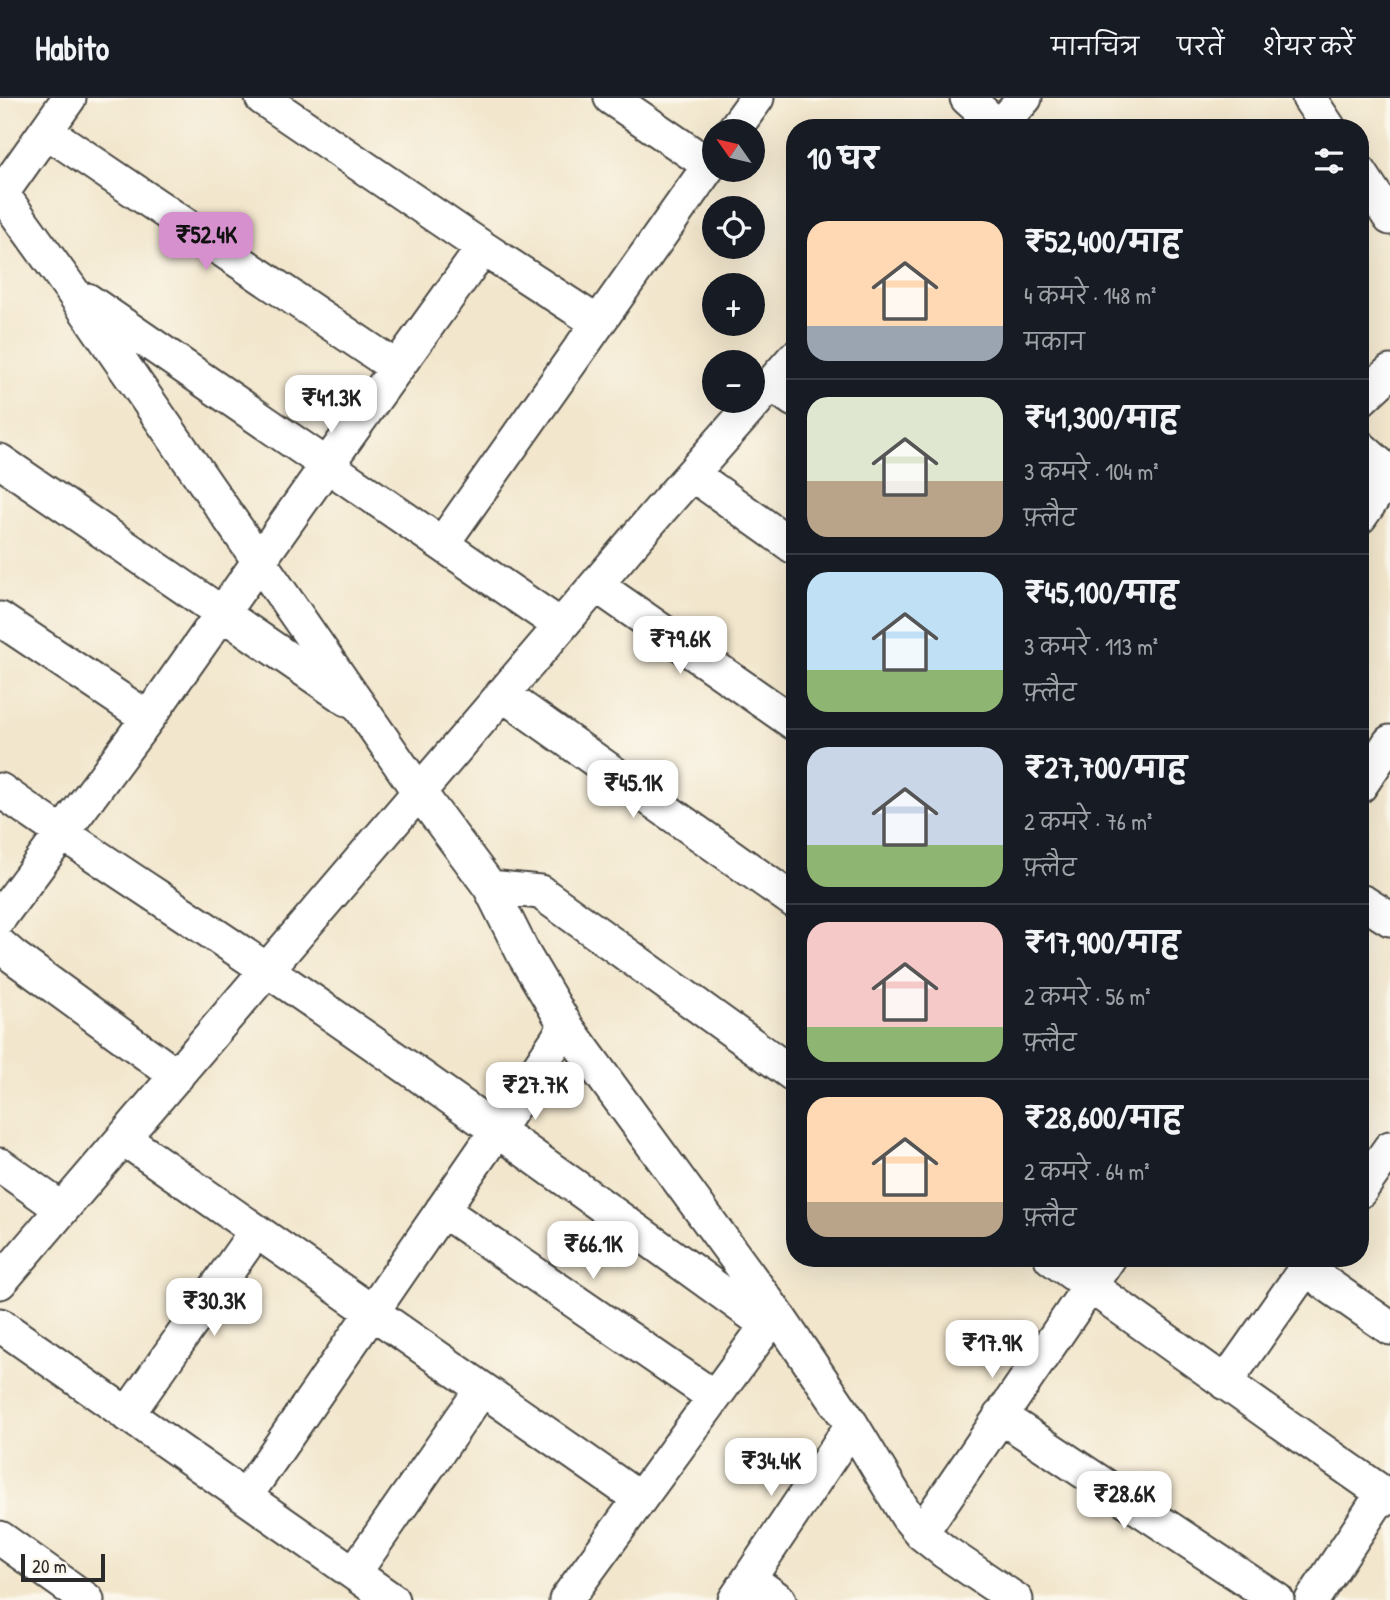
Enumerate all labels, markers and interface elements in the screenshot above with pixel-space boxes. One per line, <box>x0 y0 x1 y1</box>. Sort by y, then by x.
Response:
text: Habito <box>35 26 109 70</box>
text: मानचित्र <box>1051 30 1139 62</box>
text: परतें <box>1177 30 1224 62</box>
text: शेयर करें <box>1262 30 1355 62</box>
north arrow <box>702 119 765 182</box>
map controls <box>702 119 765 413</box>
text: 10 घर <box>807 138 878 178</box>
icon: filters <box>1310 142 1348 180</box>
button: locate <box>702 196 765 259</box>
pin: ₹52.4K <box>149 212 263 272</box>
text: ₹52.4K <box>175 219 237 250</box>
text: ₹52,400/माह <box>1024 221 1181 261</box>
icon: home <box>863 249 947 333</box>
button: + <box>702 273 765 336</box>
text: 4 कमरे · 148 m² <box>1024 280 1156 311</box>
text: मकान <box>1024 326 1085 357</box>
button: − <box>702 350 765 413</box>
pin: ₹41.3K <box>274 376 388 435</box>
text: ₹41.3K <box>301 382 361 413</box>
text: ₹41,300/माह <box>1024 397 1179 437</box>
icon: home <box>863 425 947 509</box>
text: 3 कमरे · 104 m² <box>1024 456 1158 487</box>
text: फ़्लैट <box>1024 502 1076 533</box>
text: ₹45,100/माह <box>1024 572 1178 612</box>
icon: home <box>863 600 947 684</box>
pin: ₹79.6K <box>623 616 737 676</box>
text: ₹79.6K <box>649 623 711 654</box>
text: 3 कमरे · 113 m² <box>1024 631 1158 662</box>
text: फ़्लैट <box>1024 677 1076 708</box>
text: ₹27,700/माह <box>1024 747 1187 787</box>
pin: ₹45.1K <box>576 760 690 820</box>
text: ₹45.1K <box>603 767 663 798</box>
icon: home <box>863 775 947 859</box>
text: 2 कमरे · 76 m² <box>1024 806 1152 837</box>
text: फ़्लैट <box>1024 852 1076 883</box>
text: ₹17,900/माह <box>1024 922 1180 962</box>
icon: home <box>863 950 947 1034</box>
text: 2 कमरे · 56 m² <box>1024 981 1151 1012</box>
text: फ़्लैट <box>1024 1027 1076 1058</box>
pin: ₹27.7K <box>478 1062 592 1122</box>
text: ₹27.7K <box>502 1069 568 1100</box>
text: ₹28,600/माह <box>1024 1097 1182 1137</box>
icon: home <box>863 1125 947 1209</box>
text: 2 कमरे · 64 m² <box>1024 1156 1149 1187</box>
text: फ़्लैट <box>1024 1202 1076 1233</box>
pin: ₹66.1K <box>536 1222 650 1281</box>
text: ₹66.1K <box>563 1228 623 1259</box>
pin: ₹30.3K <box>157 1278 271 1338</box>
text: ₹30.3K <box>182 1285 246 1316</box>
pin: ₹17.9K <box>935 1320 1049 1380</box>
text: ₹17.9K <box>962 1327 1022 1358</box>
pin: ₹34.4K <box>714 1438 828 1498</box>
text: ₹34.4K <box>741 1445 801 1476</box>
pin: ₹28.6K <box>1067 1472 1181 1531</box>
text: ₹28.6K <box>1093 1478 1155 1509</box>
scale bar <box>21 1551 105 1583</box>
text: 20 m <box>32 1553 67 1579</box>

